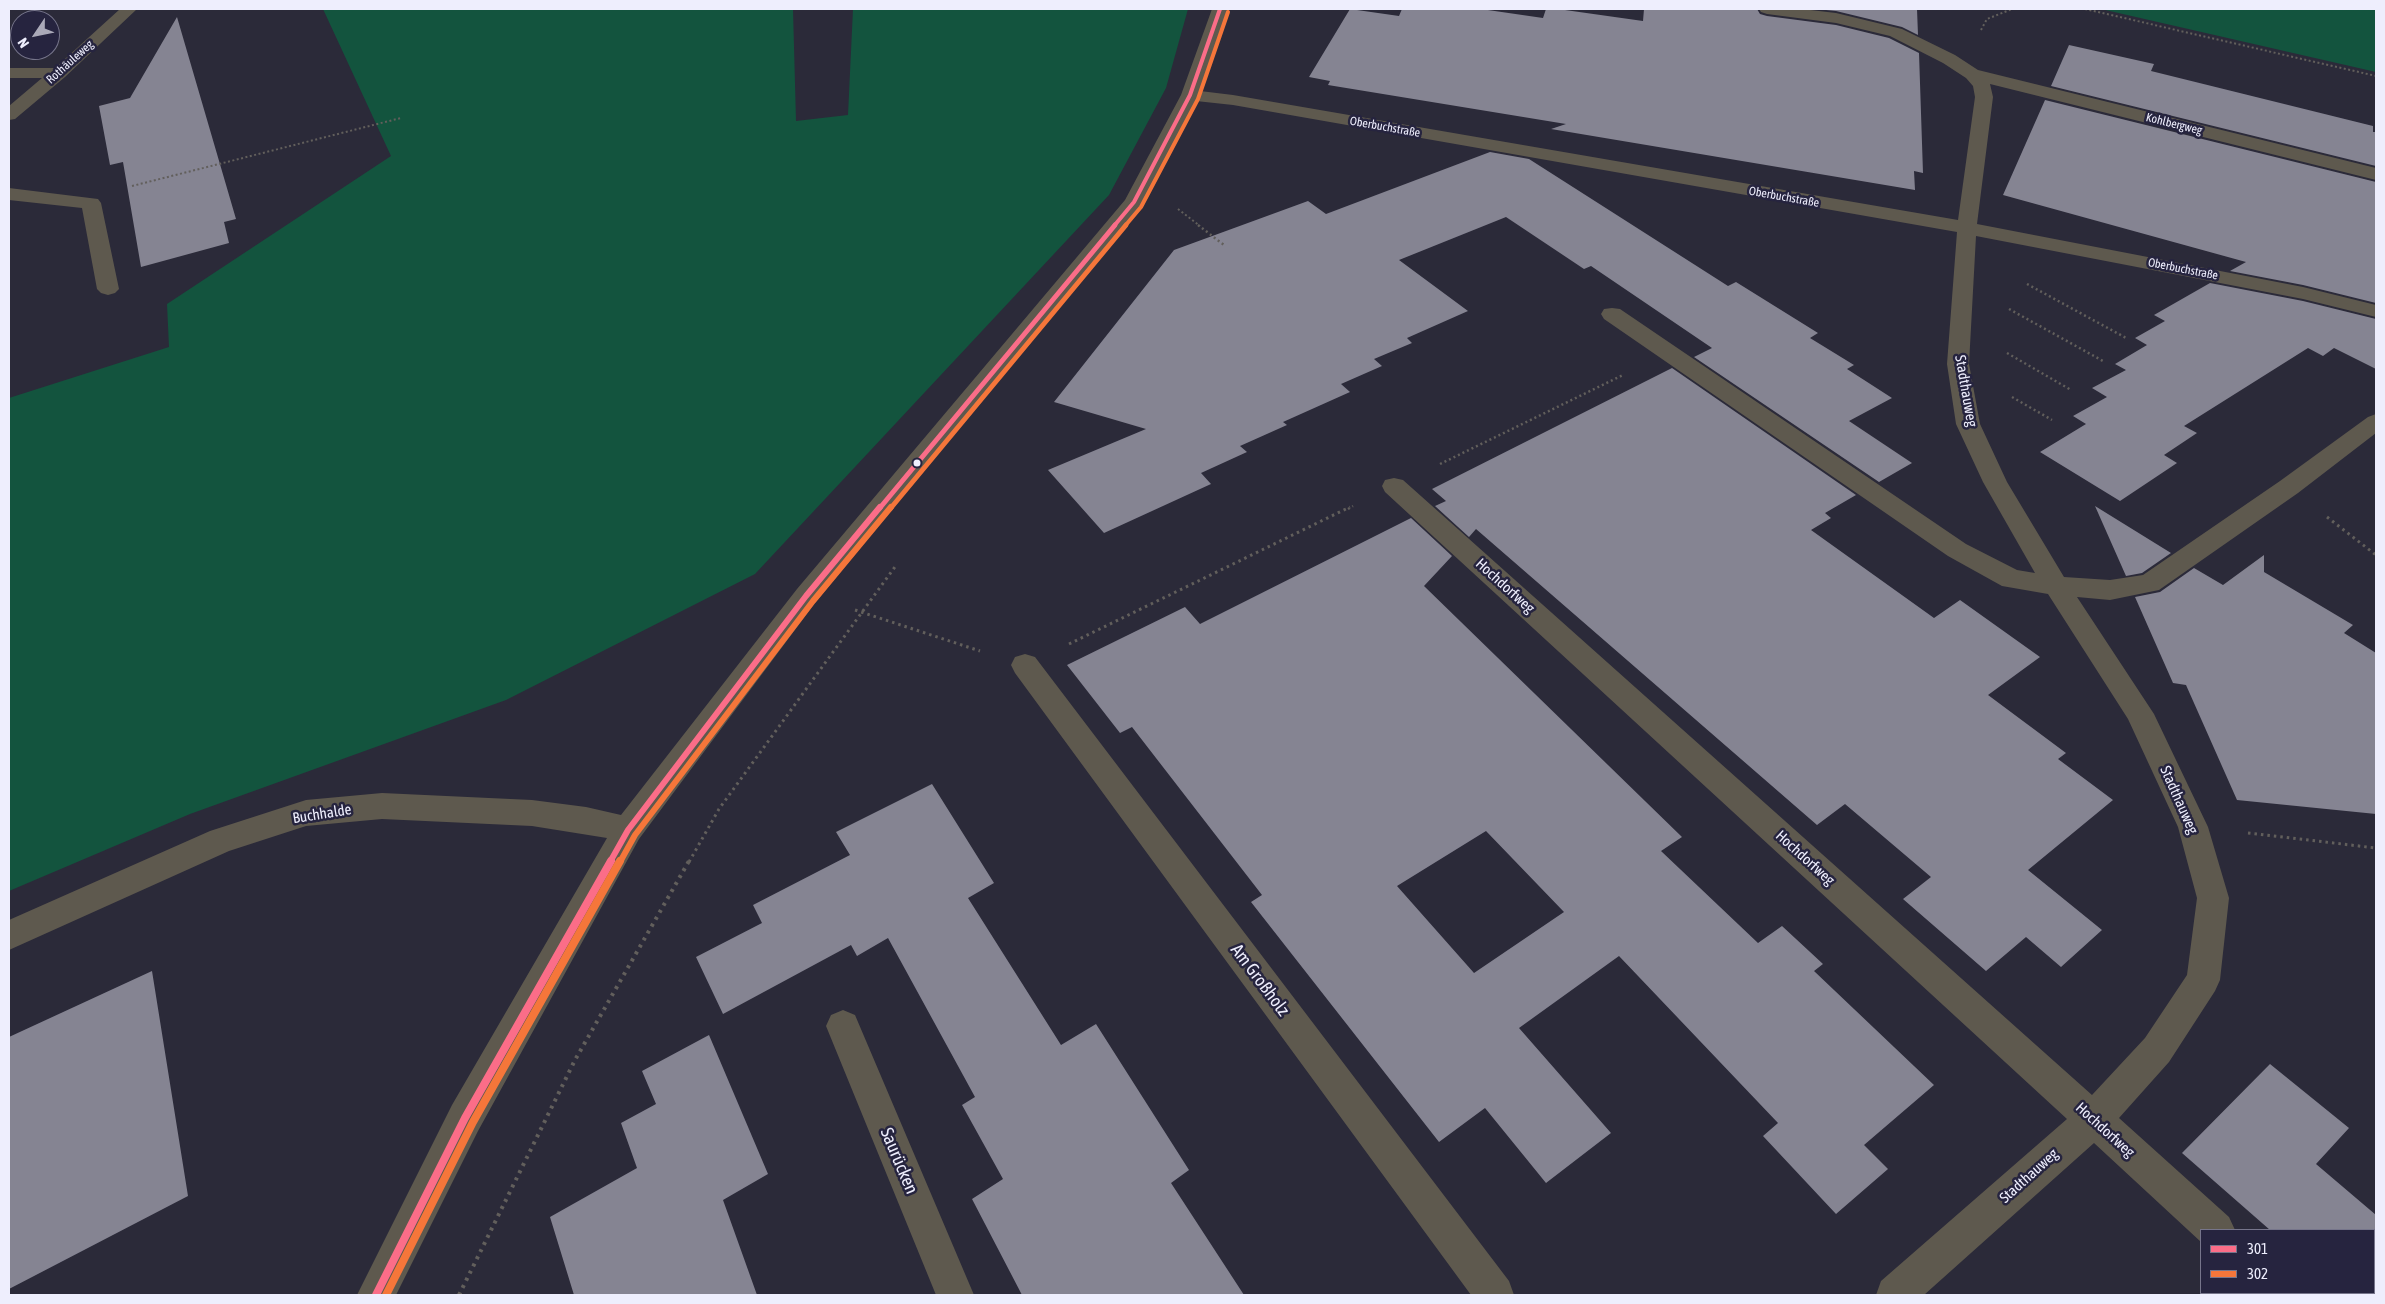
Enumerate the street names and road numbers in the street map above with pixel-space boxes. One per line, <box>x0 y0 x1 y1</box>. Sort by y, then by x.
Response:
street label: Rothäuleweg <box>44 37 96 87</box>
street label: Kohlbergweg <box>2144 110 2204 138</box>
street label: Oberbuchstraße <box>1349 114 1421 140</box>
street label: Oberbuchstraße <box>1748 184 1820 210</box>
street label: Oberbuchstraße <box>2147 255 2219 283</box>
street label: Stadthauweg <box>1951 354 1981 428</box>
street label: Hochdorfweg <box>1472 555 1538 617</box>
street label: Stadthauweg <box>2156 763 2202 837</box>
street label: Buchhalde <box>291 800 353 828</box>
street label: Hochdorfweg <box>1772 827 1838 889</box>
street label: Am Großholz <box>1226 940 1294 1020</box>
street label: Hochdorfweg <box>2072 1099 2138 1161</box>
street label: Saurücken <box>875 1125 923 1197</box>
street label: Stadthauweg <box>1996 1145 2062 1207</box>

